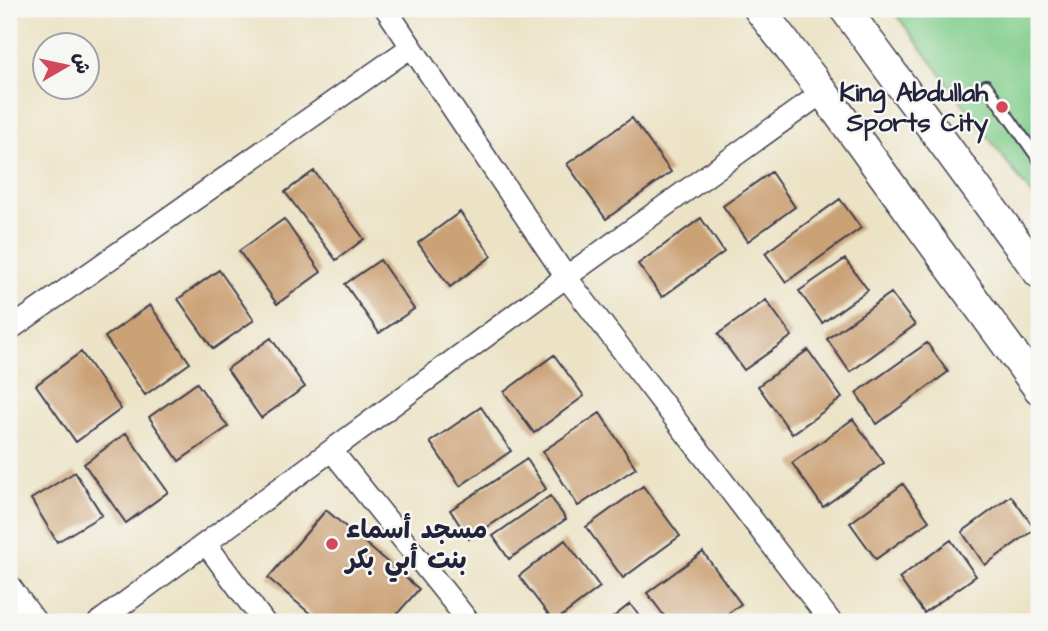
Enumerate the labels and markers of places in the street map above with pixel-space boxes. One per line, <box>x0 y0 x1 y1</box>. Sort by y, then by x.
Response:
place label: King Abdullah Sports City <box>839 75 989 144</box>
marker: King Abdullah Sports City <box>994 99 1010 115</box>
place label: مسجد أسماء بنت أبي بكر <box>343 512 487 583</box>
marker: مسجد أسماء بنت أبي بكر <box>324 536 340 552</box>

